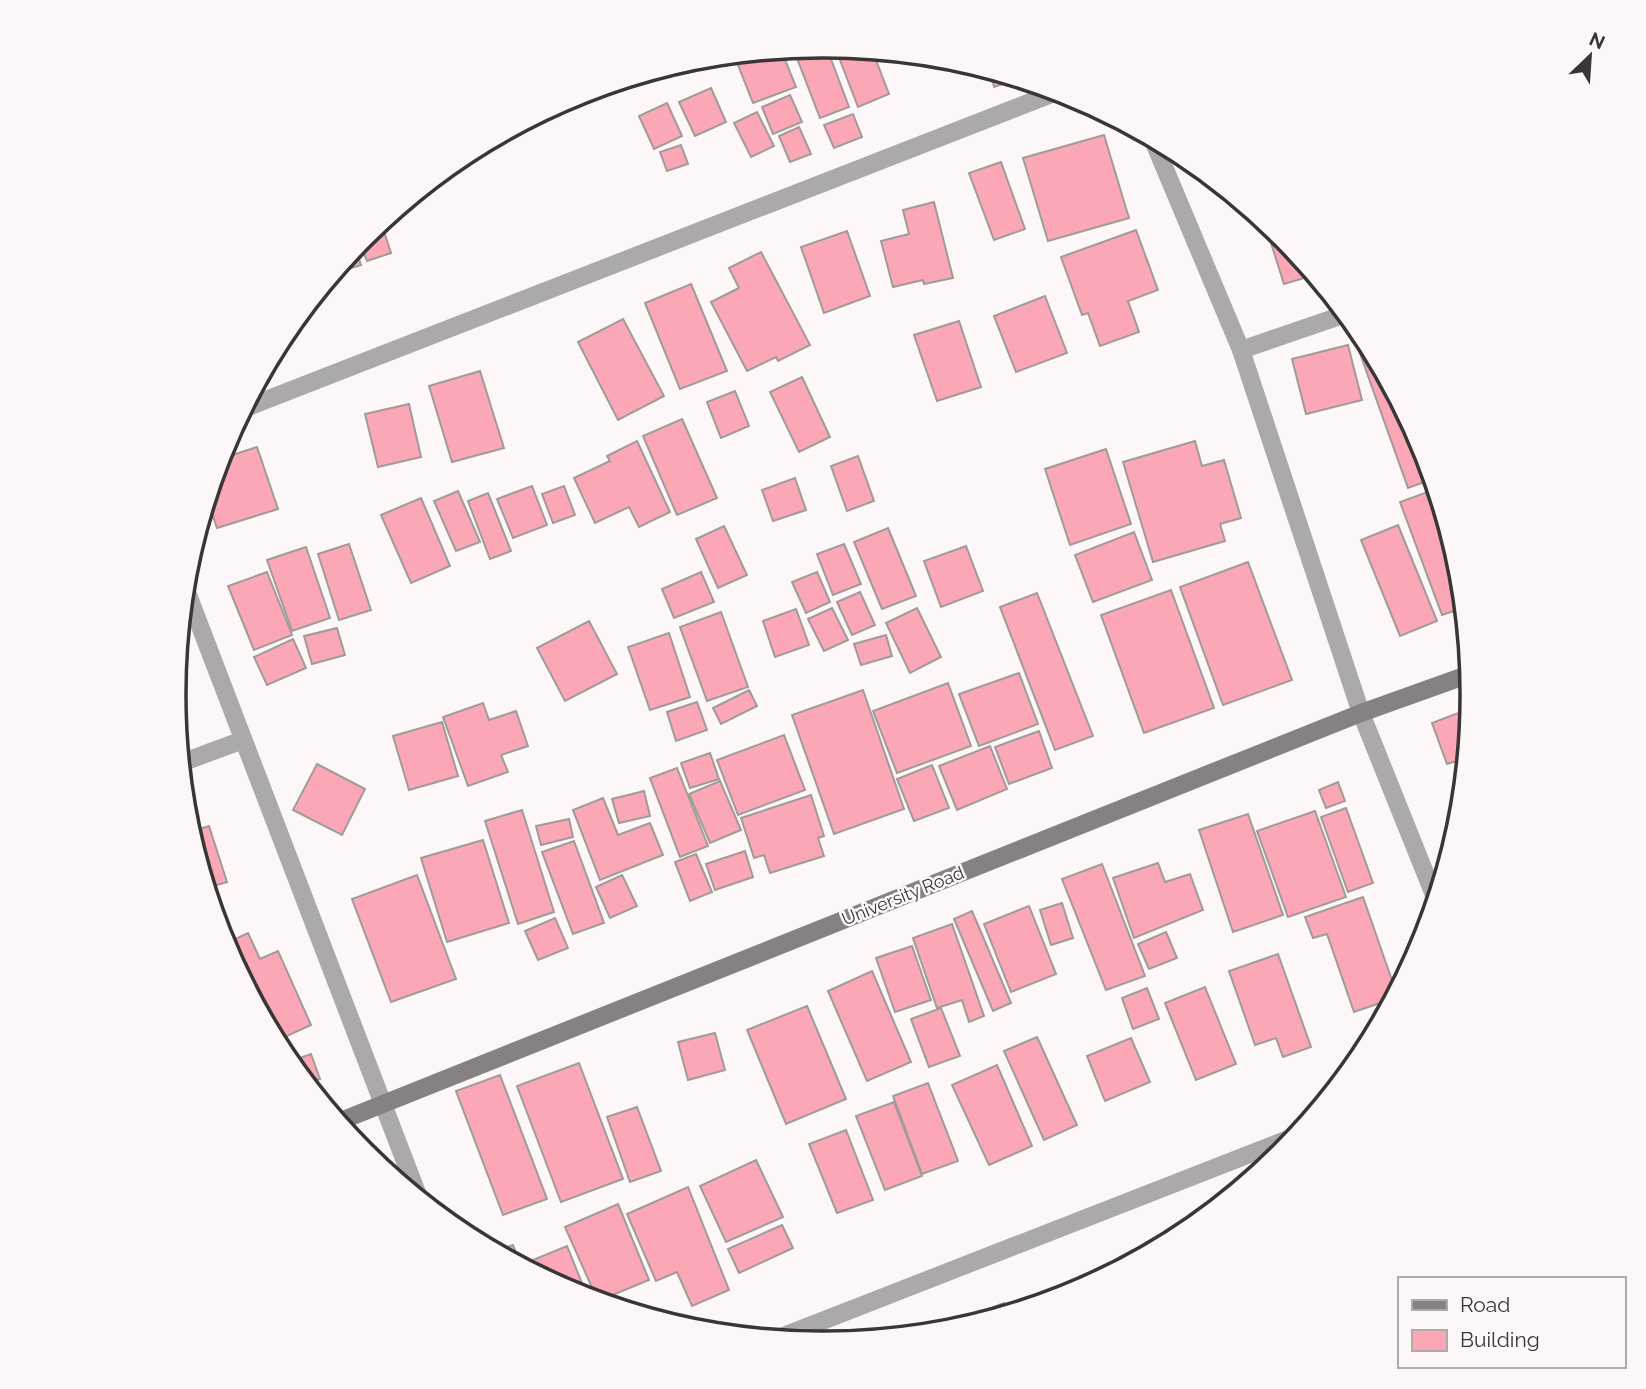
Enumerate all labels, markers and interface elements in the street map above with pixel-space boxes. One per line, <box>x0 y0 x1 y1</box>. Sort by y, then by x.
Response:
north arrow <box>1555 21 1625 91</box>
text: N <box>1586 28 1608 54</box>
street label: University Road <box>839 861 967 930</box>
legend <box>1398 1277 1625 1368</box>
text: Road <box>1460 1292 1510 1317</box>
text: Building <box>1460 1327 1540 1352</box>

